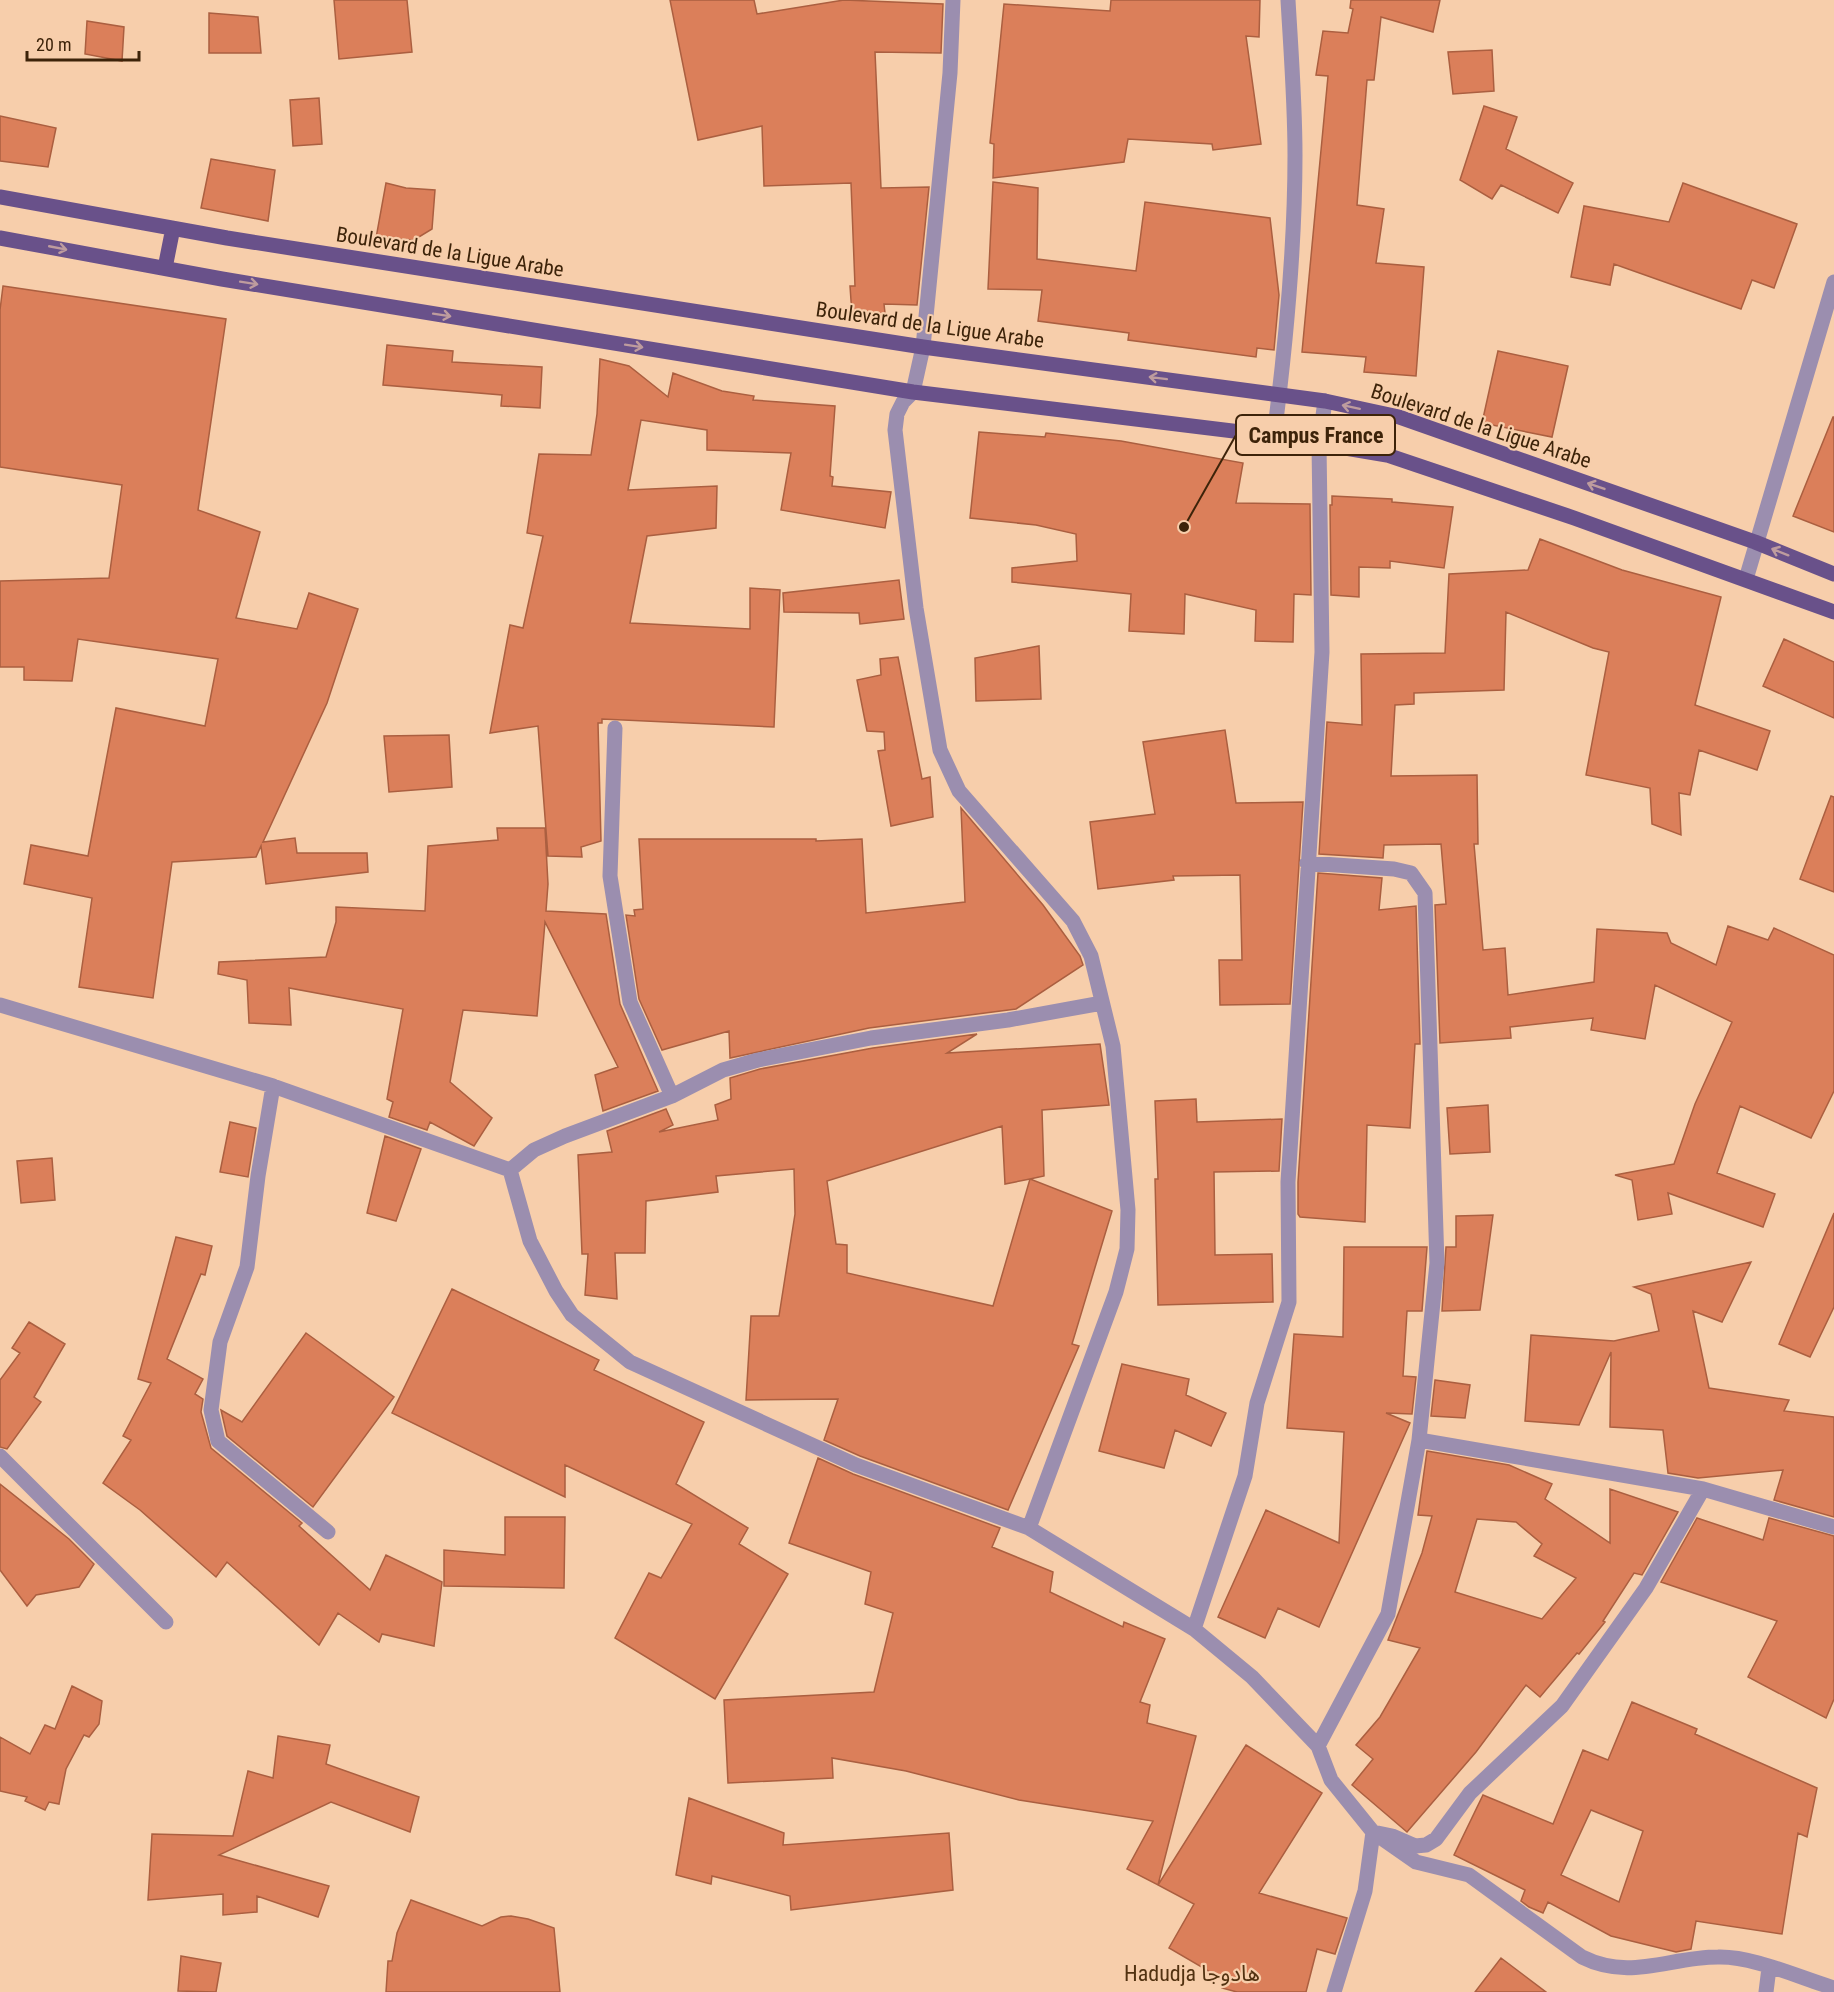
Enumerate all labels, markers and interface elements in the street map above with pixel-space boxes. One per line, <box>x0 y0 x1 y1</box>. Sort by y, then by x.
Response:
scale bar <box>27 24 140 62</box>
text: 20 m <box>36 34 71 55</box>
street label: Boulevard de la Ligue Arabe <box>334 222 566 282</box>
one-way arrow <box>47 243 67 254</box>
one-way arrow <box>239 278 259 289</box>
street label: Boulevard de la Ligue Arabe <box>814 297 1046 353</box>
one-way arrow <box>431 309 451 320</box>
one-way arrow <box>624 341 644 352</box>
one-way arrow <box>1149 372 1169 383</box>
street label: Boulevard de la Ligue Arabe <box>1368 379 1594 473</box>
one-way arrow <box>1342 400 1361 412</box>
callout: Campus France <box>1236 415 1395 455</box>
text: Campus France <box>1249 423 1383 448</box>
one-way arrow <box>1587 480 1606 491</box>
one-way arrow <box>1771 545 1790 556</box>
district label: Hadudja هادوجا <box>1124 1961 1260 1986</box>

